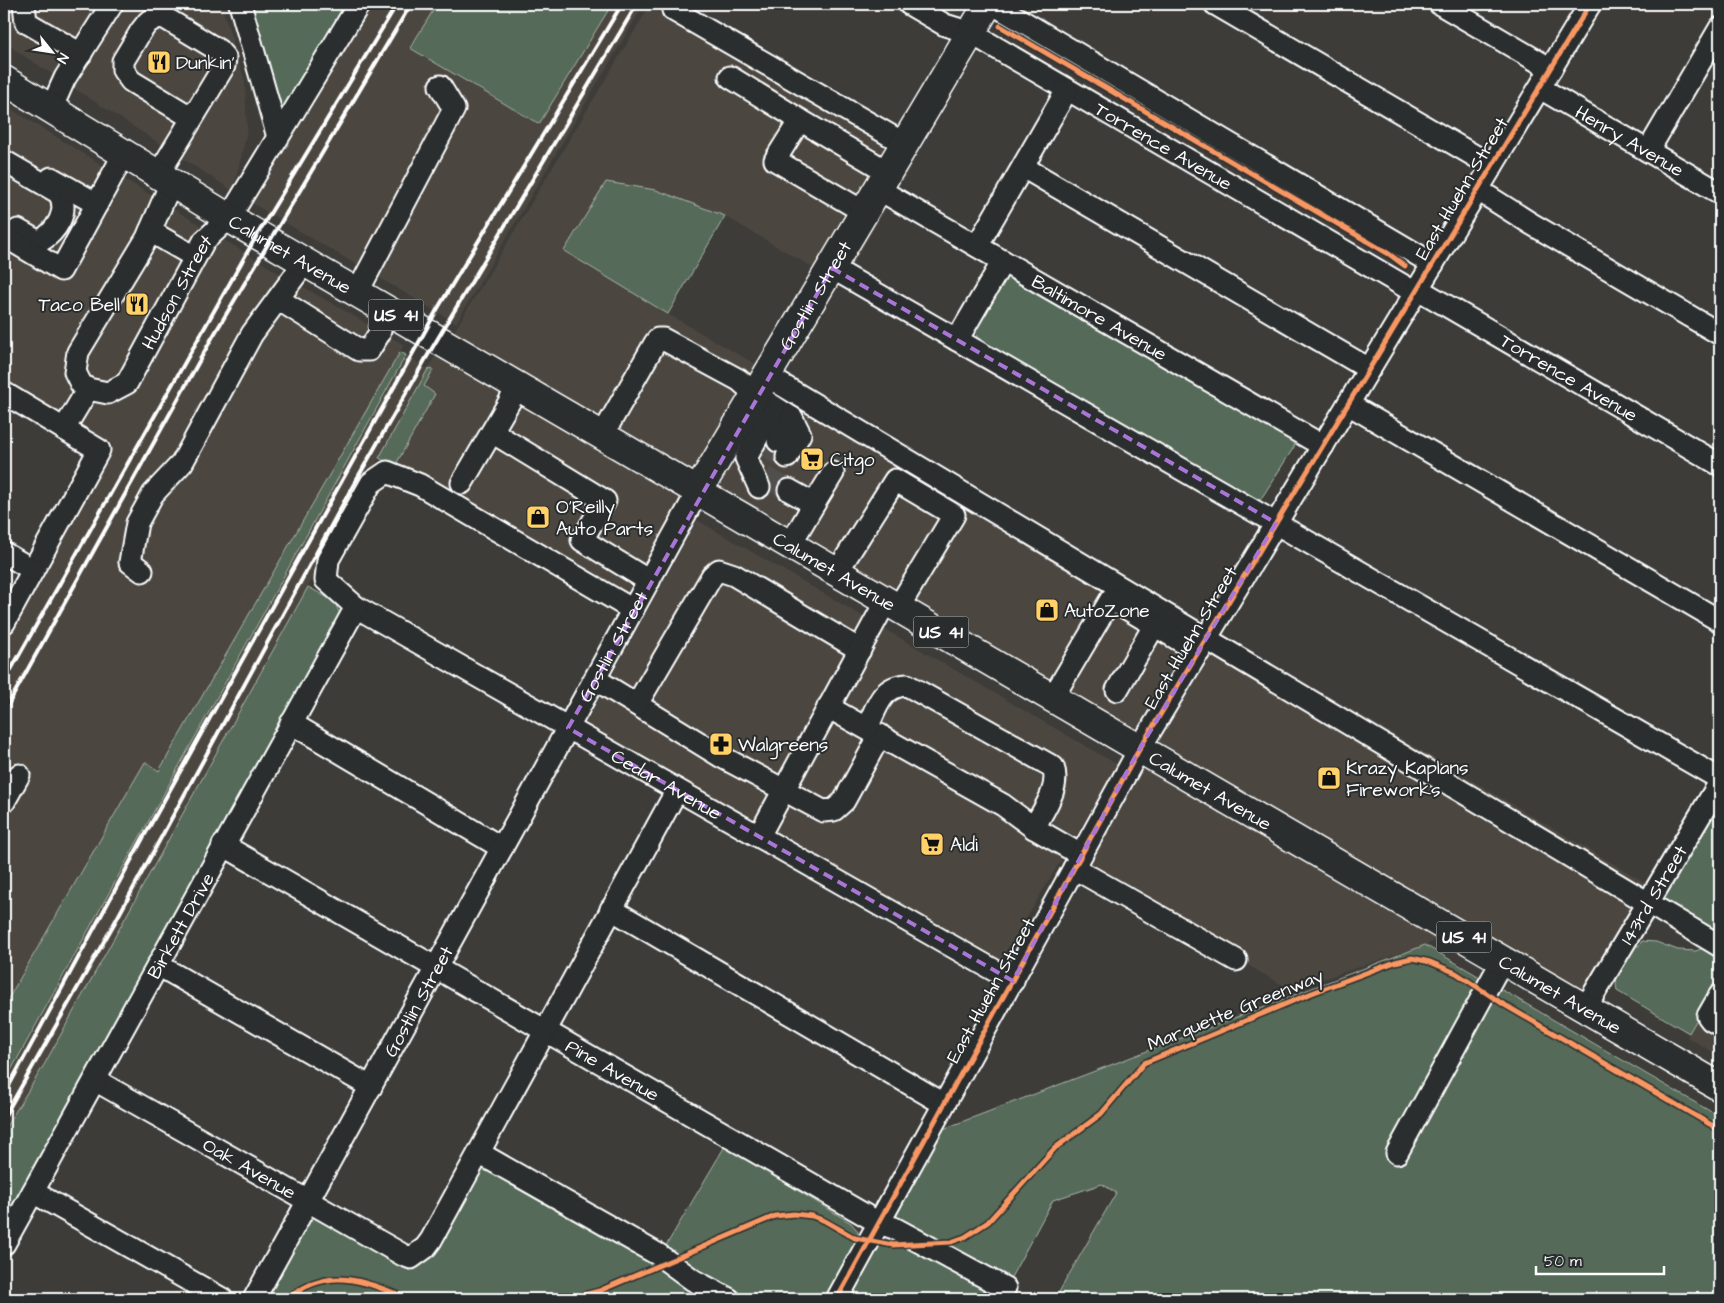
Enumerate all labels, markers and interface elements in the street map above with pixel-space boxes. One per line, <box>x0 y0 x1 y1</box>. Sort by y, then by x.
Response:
north arrow <box>28 28 78 78</box>
text: N <box>51 49 73 67</box>
restaurant icon: Dunkin' <box>146 49 172 75</box>
place label: Dunkin' <box>176 50 235 77</box>
street label: Torrence Avenue <box>1089 96 1237 198</box>
street label: Henry Avenue <box>1570 99 1688 184</box>
street label: East Huehn Street <box>1409 112 1516 265</box>
street label: Calumet Avenue <box>223 209 356 301</box>
street label: Hudson Street <box>136 228 218 355</box>
street label: Gostlin Street <box>773 236 859 355</box>
street label: Baltimore Avenue <box>1026 269 1172 368</box>
restaurant icon: Taco Bell <box>124 291 150 317</box>
place label: Taco Bell <box>38 292 120 319</box>
road number: US 41 <box>368 300 424 330</box>
street label: Torrence Avenue <box>1495 328 1642 429</box>
supermarket icon: Citgo <box>799 446 825 472</box>
place label: Citgo <box>830 447 875 475</box>
place label: O'Reilly Auto Parts <box>556 494 653 543</box>
shop icon: O'Reilly Auto Parts <box>525 504 551 530</box>
street label: Calumet Avenue <box>768 526 900 619</box>
street label: East Huehn Street <box>1138 561 1245 714</box>
street label: Gostlin Street <box>573 586 656 707</box>
shop icon: AutoZone <box>1034 597 1060 623</box>
place label: AutoZone <box>1064 598 1150 625</box>
road number: US 41 <box>914 616 968 648</box>
pharmacy icon: Walgreens <box>708 731 734 757</box>
place label: Walgreens <box>738 732 828 760</box>
street label: Cedar Avenue <box>606 743 726 827</box>
street label: Calumet Avenue <box>1143 745 1276 838</box>
place label: Krazy Kaplans Fireworks <box>1346 755 1469 804</box>
shop icon: Krazy Kaplans Fireworks <box>1316 765 1342 791</box>
supermarket icon: Aldi <box>919 831 945 857</box>
place label: Aldi <box>950 832 978 859</box>
street label: 143rd Street <box>1614 840 1695 950</box>
street label: Birkett Drive <box>141 868 222 984</box>
street label: East Huehn Street <box>940 913 1043 1068</box>
road number: US 41 <box>1436 922 1492 952</box>
street label: Gostlin Street <box>378 941 461 1062</box>
street label: Calumet Avenue <box>1493 949 1626 1042</box>
street label: Marquette Greenway <box>1143 962 1329 1059</box>
street label: Pine Avenue <box>560 1033 664 1109</box>
street label: Oak Avenue <box>197 1132 301 1207</box>
scale bar <box>1536 1243 1664 1275</box>
text: 50 m <box>1544 1251 1582 1272</box>

